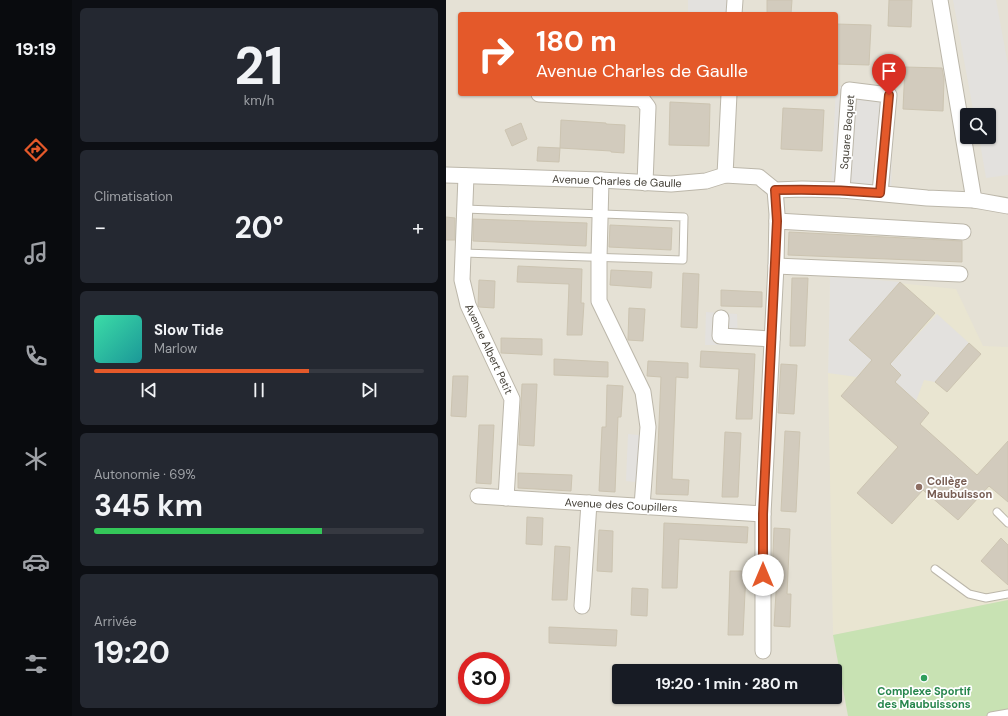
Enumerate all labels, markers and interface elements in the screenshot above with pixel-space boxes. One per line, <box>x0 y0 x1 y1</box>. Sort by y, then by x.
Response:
text: 180 m <box>536 23 617 60</box>
icon: right <box>470 28 522 80</box>
text: 21 <box>235 32 283 100</box>
text: 19:19 <box>16 37 56 61</box>
pin <box>872 54 906 95</box>
text: Avenue Charles de Gaulle <box>536 59 748 83</box>
icon: arrive <box>878 60 900 82</box>
text: km/h <box>244 92 274 109</box>
street label: Square Bequet <box>837 94 857 170</box>
map controls <box>960 108 996 144</box>
button: search <box>960 108 996 144</box>
icon: directions <box>22 136 50 164</box>
street label: Avenue Charles de Gaulle <box>552 172 682 190</box>
text: Climatisation <box>94 188 173 205</box>
text: 20° <box>234 208 284 247</box>
text: − <box>94 213 106 242</box>
text: + <box>412 213 424 242</box>
icon: music <box>22 239 50 267</box>
street label: Avenue Albert Petit <box>462 302 516 396</box>
text: Slow Tide <box>154 320 224 340</box>
text: Marlow <box>154 340 197 357</box>
icon: phone <box>22 342 50 370</box>
icon: previous <box>138 379 160 401</box>
icon: pause <box>248 379 270 401</box>
icon: next <box>358 379 380 401</box>
icon: climate <box>22 445 50 473</box>
text: Autonomie · 69% <box>94 466 196 483</box>
place label: Collège Maubuisson <box>927 474 992 501</box>
marker: Collège Maubuisson <box>914 482 924 492</box>
text: 345 km <box>94 486 203 525</box>
street label: Avenue des Coupillers <box>564 495 678 515</box>
icon: car <box>22 548 50 576</box>
position arrow <box>742 554 784 596</box>
text: Arrivée <box>94 613 137 630</box>
text: 19:20 <box>94 633 170 672</box>
icon: filters <box>22 650 50 678</box>
speed limit sign: 30 <box>458 652 510 704</box>
marker: Complexe Sportif des Maubuissons <box>919 673 929 683</box>
text: 19:20 · 1 min · 280 m <box>656 674 798 694</box>
place label: Complexe Sportif des Maubuissons <box>877 684 971 711</box>

